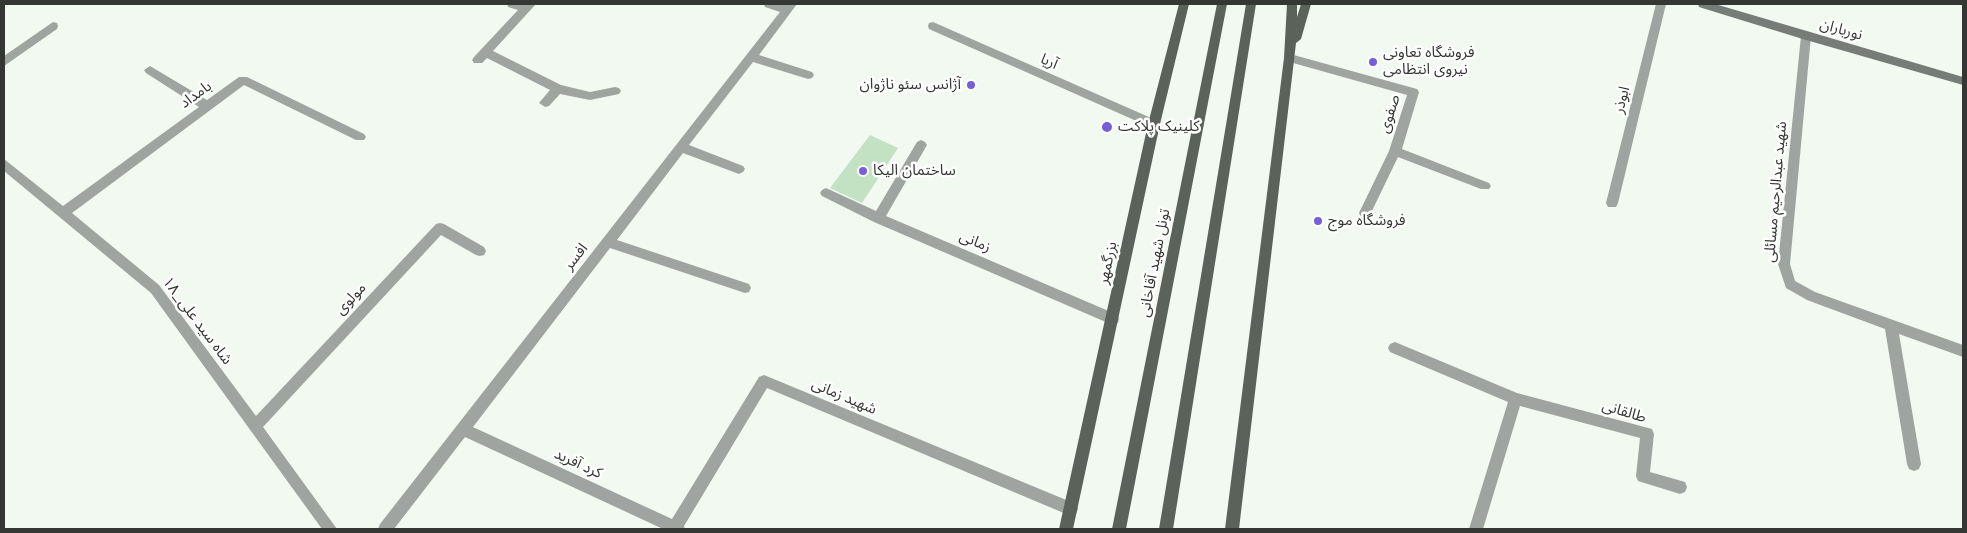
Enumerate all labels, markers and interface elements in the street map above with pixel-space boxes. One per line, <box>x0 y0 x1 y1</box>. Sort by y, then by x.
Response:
street label: نورباران <box>1818 15 1864 45</box>
place label: فروشگاه تعاونی نیروی انتظامی <box>1383 44 1474 79</box>
street label: آریا <box>1037 50 1061 74</box>
marker: فروشگاه تعاونی نیروی انتظامی <box>1367 56 1379 68</box>
place label: آژانس سئو ناژوان <box>860 76 961 94</box>
street label: بامداد <box>177 77 215 113</box>
marker: آژانس سئو ناژوان <box>965 79 977 91</box>
street label: ابوذر <box>1610 85 1634 115</box>
street label: صفوی <box>1376 93 1404 135</box>
place label: کلینیک پلاکت <box>1118 118 1200 136</box>
marker: کلینیک پلاکت <box>1100 120 1114 134</box>
street label: شهید عبدالرحیم مسائلی <box>1761 121 1791 263</box>
place label: ساختمان الیکا <box>873 162 956 180</box>
marker: ساختمان الیکا <box>857 165 869 177</box>
street label: تونل شهید آقاخانی <box>1136 207 1174 319</box>
place label: فروشگاه موج <box>1328 212 1406 230</box>
marker: فروشگاه موج <box>1312 215 1324 227</box>
street label: زمانی <box>957 227 993 257</box>
street label: افسر <box>560 240 592 274</box>
street label: بزرگمهر <box>1095 240 1121 286</box>
street label: ۱۸_شاه سید علی <box>158 274 236 368</box>
street label: مولوی <box>332 279 370 319</box>
street label: شهید زمانی <box>809 375 879 419</box>
street label: طالقانی <box>1600 397 1648 427</box>
street label: کرد آفرید <box>551 445 605 483</box>

